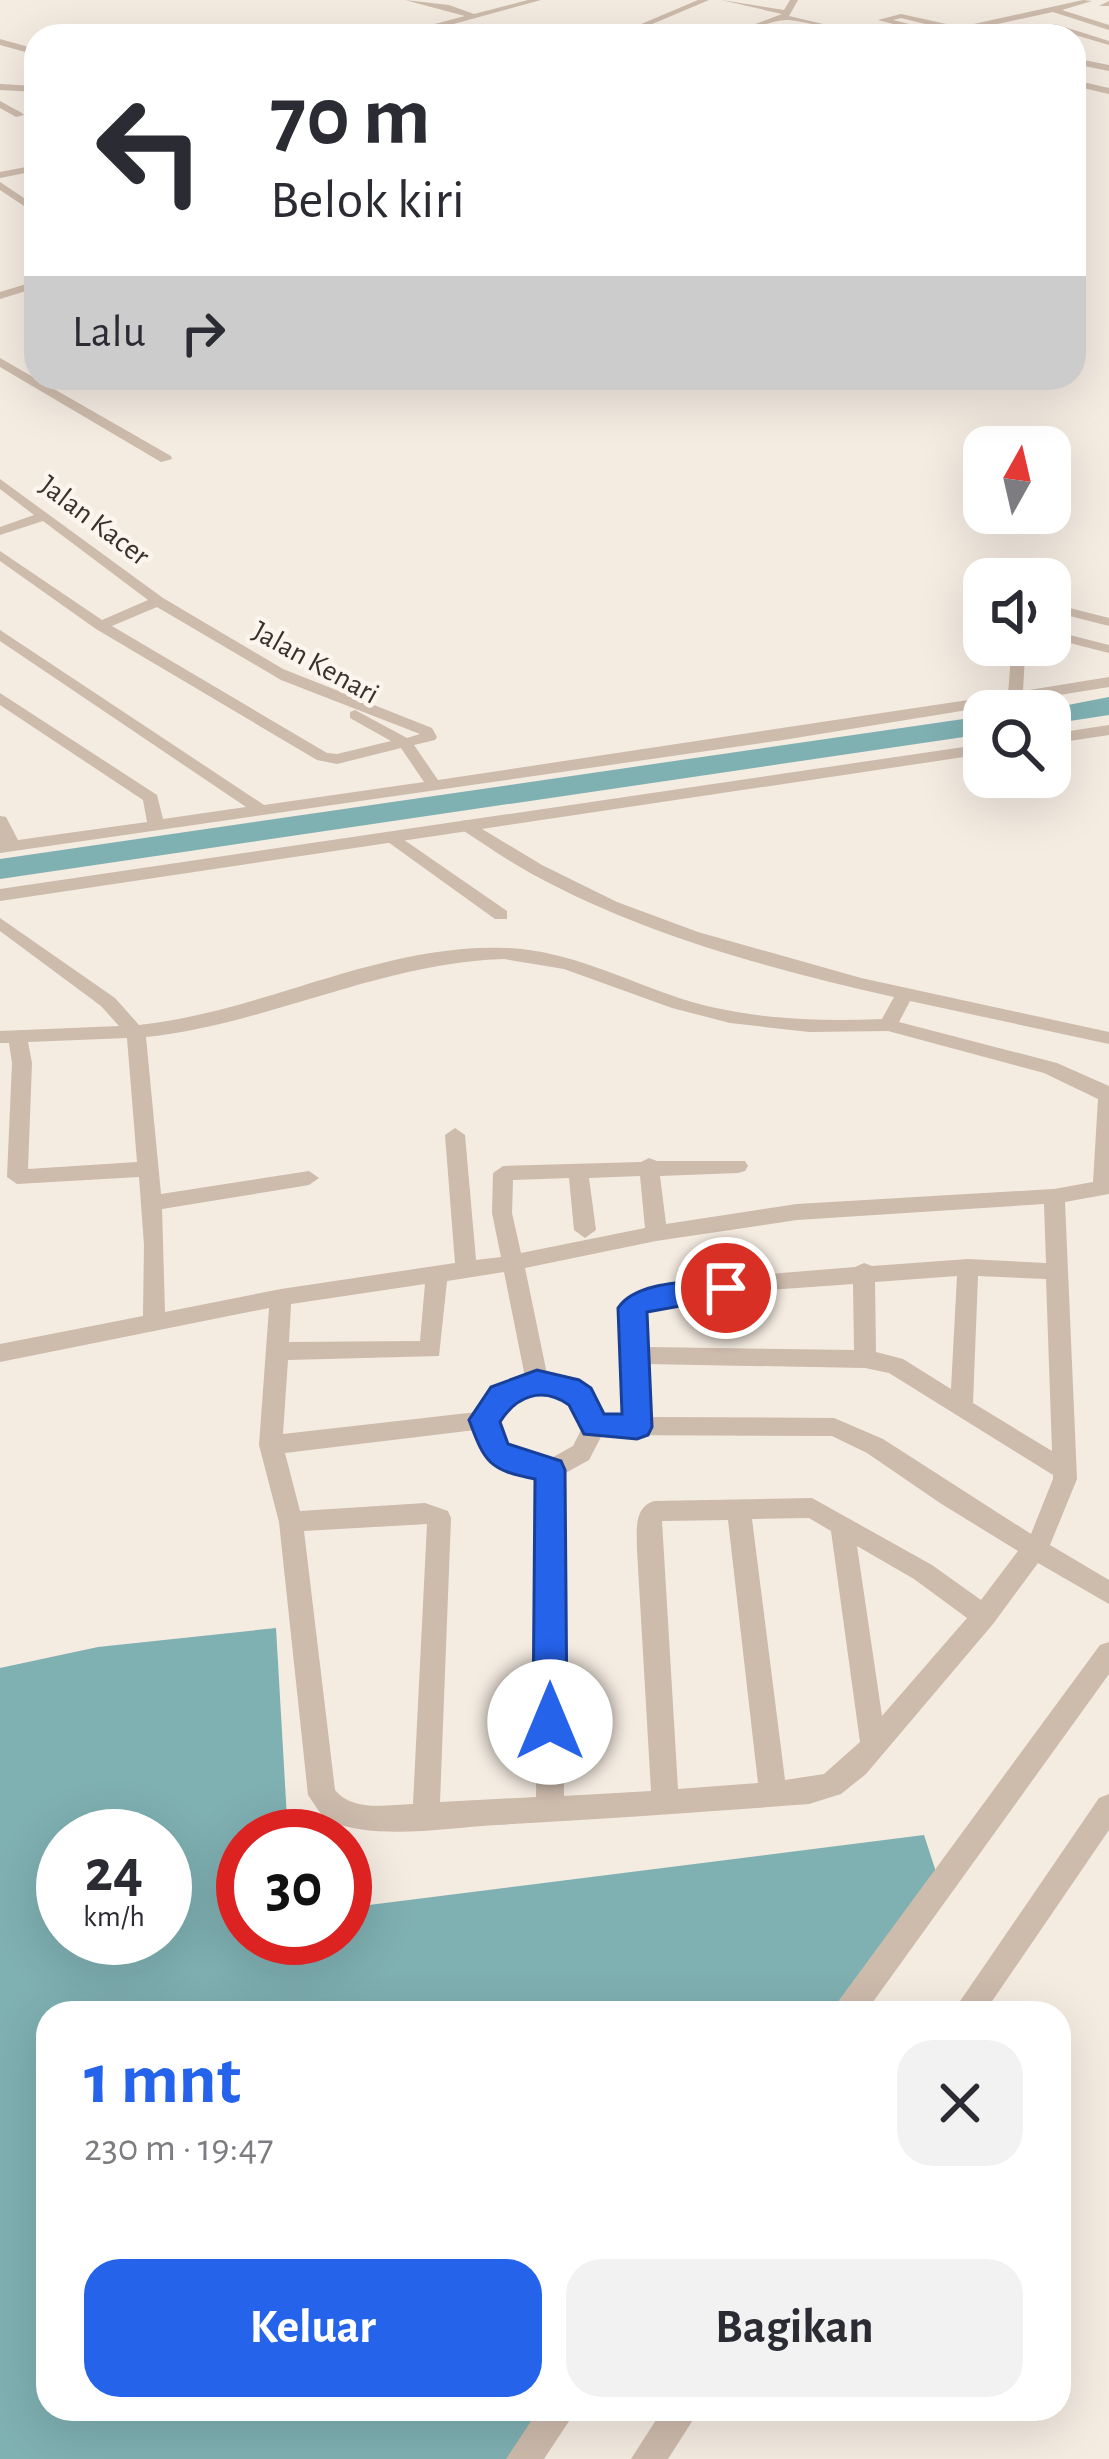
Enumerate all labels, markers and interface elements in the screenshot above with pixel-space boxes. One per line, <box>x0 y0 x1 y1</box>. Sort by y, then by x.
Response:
icon: left <box>72 72 228 228</box>
text: 70 m <box>270 76 431 160</box>
text: Belok kiri <box>270 174 465 228</box>
icon: right <box>170 300 236 366</box>
text: Lalu <box>72 310 146 355</box>
north arrow <box>963 426 1071 534</box>
map controls <box>963 426 1071 798</box>
street label: Jalan Kacer <box>34 470 155 572</box>
button: sound <box>963 558 1071 666</box>
street label: Jalan Kenari <box>247 616 384 710</box>
button: search <box>963 690 1071 798</box>
pin <box>675 1237 777 1339</box>
icon: arrive <box>693 1255 759 1321</box>
position arrow <box>487 1659 613 1785</box>
speed limit sign: 30 <box>216 1809 372 1965</box>
text: 24 <box>85 1842 143 1902</box>
text: km/h <box>83 1902 145 1932</box>
button: close <box>897 2040 1023 2166</box>
text: 1 mnt <box>84 2044 241 2116</box>
text: 230 m · 19:47 <box>84 2129 274 2168</box>
button: Keluar <box>84 2259 542 2397</box>
button: Bagikan <box>566 2259 1023 2397</box>

